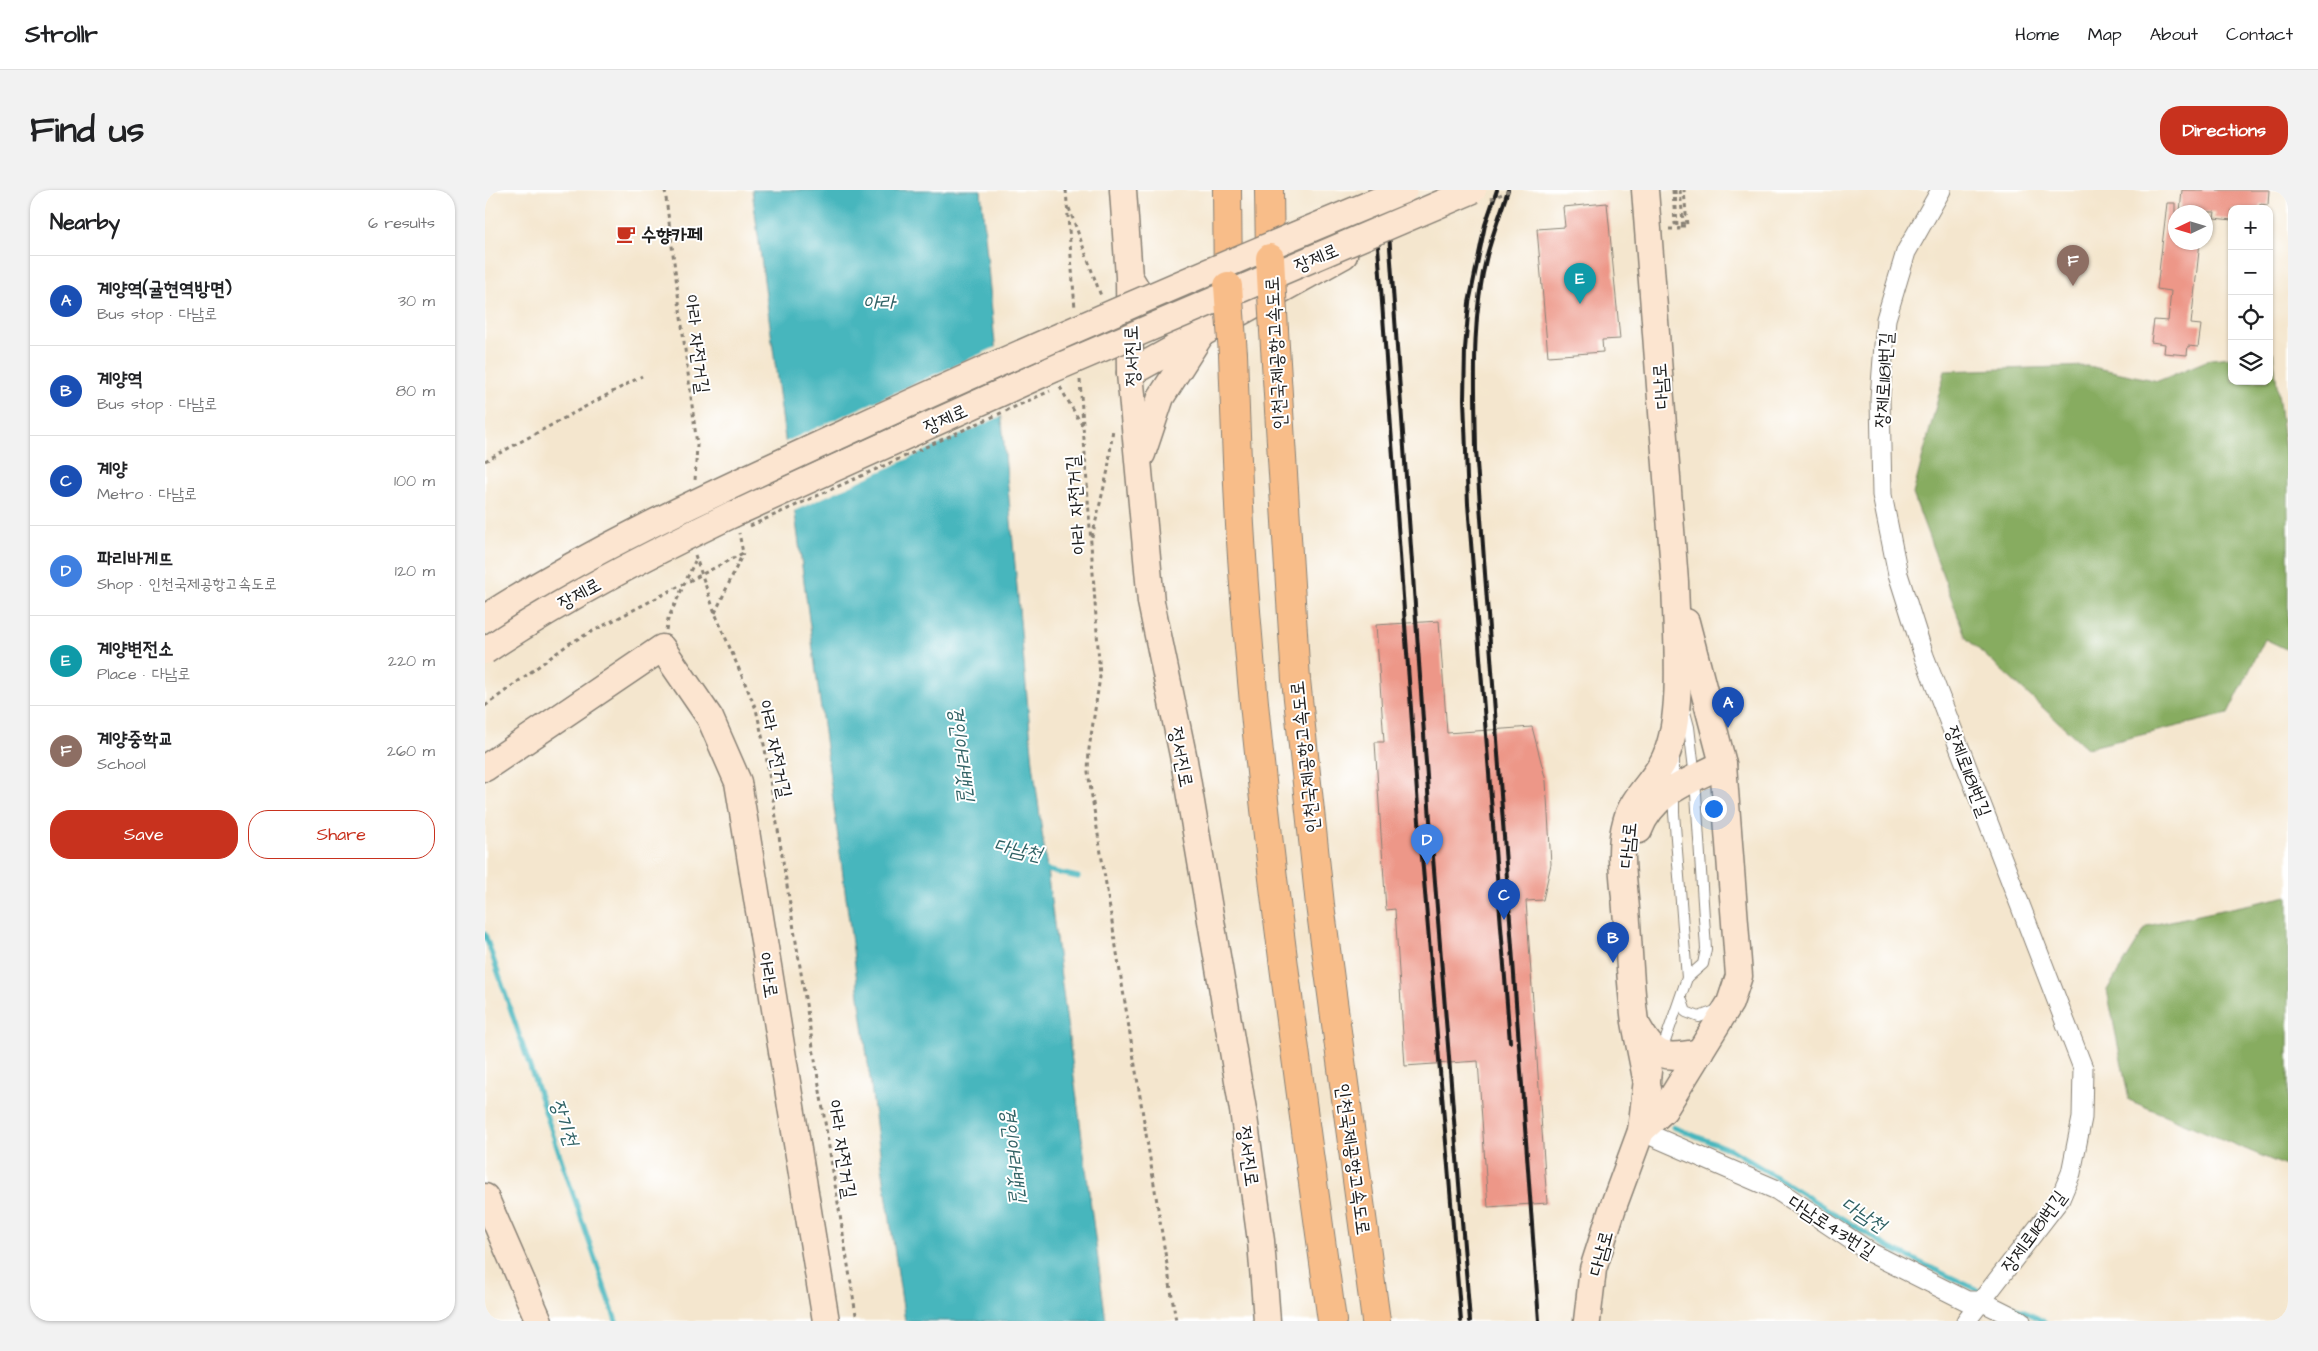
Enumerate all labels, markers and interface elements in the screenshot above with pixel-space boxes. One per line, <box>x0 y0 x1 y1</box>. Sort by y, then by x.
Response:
text: Strollr <box>25 18 98 52</box>
text: Home <box>2015 22 2060 47</box>
text: Map <box>2088 22 2122 47</box>
text: About <box>2150 22 2198 47</box>
text: Contact <box>2226 22 2293 47</box>
text: Find us <box>30 106 144 155</box>
button: Directions <box>2160 106 2288 155</box>
north arrow <box>2168 205 2213 250</box>
map controls <box>2228 205 2273 385</box>
button: + <box>2228 205 2273 250</box>
text: Nearby <box>50 208 120 237</box>
text: 6 results <box>368 212 435 234</box>
place label: 수향카페 <box>641 222 703 249</box>
cafe icon: 수향카페 <box>615 223 637 245</box>
street label: 장제로 <box>1290 237 1343 280</box>
pin: F <box>2057 245 2089 286</box>
button: − <box>2228 250 2273 295</box>
pin: E <box>1564 263 1596 304</box>
text: 계양역(귤현역방면) <box>97 276 232 303</box>
street label: 인천국제공항고속도로 <box>1259 276 1294 430</box>
water label: 아라 <box>863 289 897 317</box>
text: A <box>61 290 71 312</box>
text: 30 m <box>398 290 435 312</box>
street label: 아라 자전거길 <box>677 293 716 395</box>
button: locate <box>2228 295 2273 340</box>
text: Bus stop · 다남로 <box>97 303 217 325</box>
street label: 정서진로 <box>1118 325 1147 387</box>
street label: 장제로1181번길 <box>1869 331 1900 429</box>
button: layers <box>2228 340 2273 385</box>
street label: 다남로 <box>1646 362 1677 410</box>
text: 계양역 <box>97 366 143 393</box>
text: B <box>60 380 72 402</box>
text: 80 m <box>396 380 435 402</box>
text: Bus stop · 다남로 <box>97 393 217 415</box>
street label: 장제로 <box>919 398 972 441</box>
street label: 아라 자전거길 <box>1060 454 1093 555</box>
text: 계양 <box>97 456 128 483</box>
text: C <box>60 470 72 492</box>
text: 100 m <box>394 470 435 492</box>
text: Metro · 다남로 <box>97 483 197 505</box>
text: 파리바게뜨 <box>97 546 173 573</box>
text: D <box>61 560 71 582</box>
text: 120 m <box>395 560 435 582</box>
street label: 장제로 <box>553 571 606 617</box>
text: Shop · 인천국제공항고속도로 <box>97 573 277 595</box>
text: 계양변전소 <box>97 636 173 663</box>
text: E <box>61 650 71 672</box>
text: 220 m <box>388 650 435 672</box>
text: Place · 다남로 <box>97 663 190 685</box>
street label: 인천국제공항고속도로 <box>1284 679 1327 834</box>
pin: A <box>1712 687 1744 728</box>
street label: 아라 자전거길 <box>751 698 798 801</box>
water label: 경인아라뱃길 <box>941 703 981 805</box>
street label: 장제로1181번길 <box>1938 722 1997 821</box>
street label: 정서진로 <box>1161 725 1200 790</box>
text: 계양중학교 <box>97 726 173 753</box>
text: F <box>60 740 72 762</box>
text: 260 m <box>387 740 435 762</box>
text: School <box>97 753 146 775</box>
your location <box>1701 796 1727 822</box>
button: Save <box>50 810 238 859</box>
button: Share <box>248 810 435 859</box>
street label: 다남로 <box>1613 821 1644 869</box>
pin: D <box>1411 824 1443 865</box>
water label: 다남천 <box>991 831 1046 869</box>
pin: C <box>1488 879 1520 920</box>
pin: B <box>1597 922 1629 963</box>
street label: 아라로 <box>751 950 784 1000</box>
street label: 인천국제공항고속도로 <box>1329 1082 1377 1237</box>
water label: 장기천 <box>543 1095 586 1152</box>
street label: 아라 자전거길 <box>820 1098 863 1200</box>
water label: 경인아라뱃길 <box>993 1104 1033 1206</box>
street label: 정서진로 <box>1230 1124 1265 1188</box>
street label: 장제로1181번길 <box>1995 1185 2073 1279</box>
street label: 다남로43번길 <box>1782 1189 1880 1266</box>
water label: 다남천 <box>1836 1190 1893 1241</box>
street label: 다남로 <box>1582 1228 1620 1279</box>

